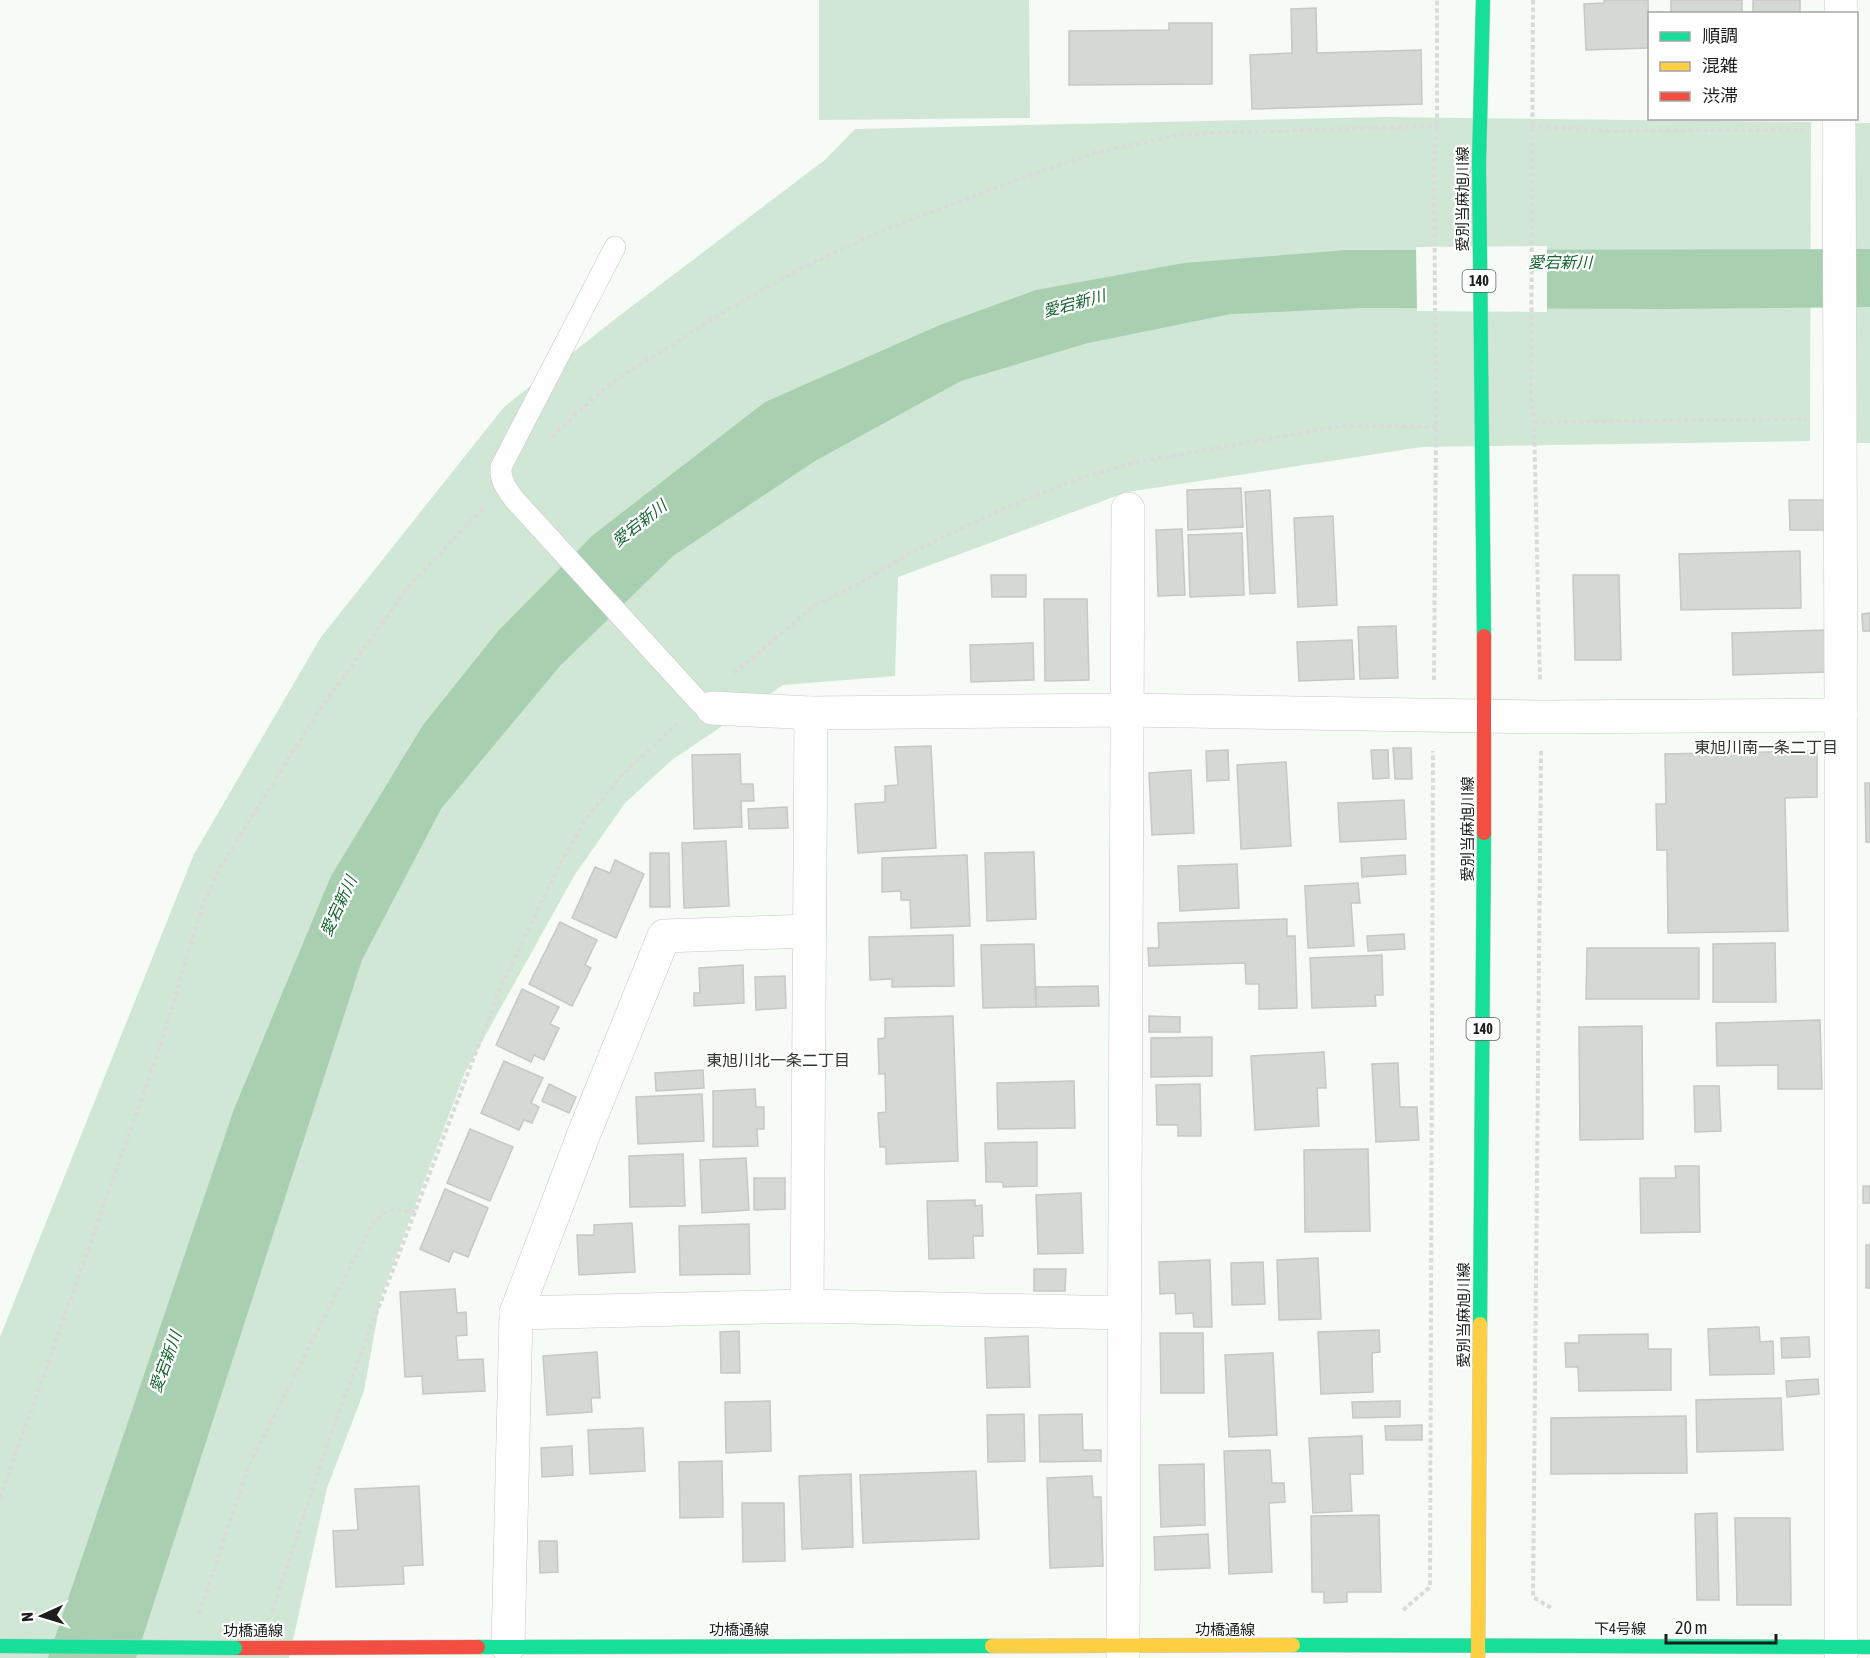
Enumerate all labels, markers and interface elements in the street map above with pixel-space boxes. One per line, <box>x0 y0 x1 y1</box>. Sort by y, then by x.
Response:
legend <box>1648 12 1858 120</box>
text: 順調 <box>1702 25 1738 46</box>
text: 混雑 <box>1702 55 1738 76</box>
text: 渋滞 <box>1702 85 1738 106</box>
street label: 愛別当麻旭川線 <box>1454 146 1471 252</box>
water label: 愛宕新川 <box>1528 253 1594 271</box>
road number: 140 <box>1462 270 1496 292</box>
water label: 愛宕新川 <box>1041 286 1109 320</box>
water label: 愛宕新川 <box>608 495 671 550</box>
district label: 東旭川南一条二丁目 <box>1694 738 1838 756</box>
street label: 愛別当麻旭川線 <box>1459 776 1476 882</box>
water label: 愛宕新川 <box>316 871 361 939</box>
road number: 140 <box>1466 1018 1500 1040</box>
district label: 東旭川北一条二丁目 <box>706 1051 850 1069</box>
street label: 愛別当麻旭川線 <box>1455 1262 1472 1368</box>
water label: 愛宕新川 <box>146 1327 185 1395</box>
north arrow <box>12 1586 72 1646</box>
scale bar <box>1666 1607 1776 1645</box>
text: N <box>18 1612 36 1622</box>
text: 20 m <box>1675 1617 1707 1638</box>
street label: 下4号線 <box>1594 1620 1646 1637</box>
street label: 功橋通線 <box>709 1621 769 1638</box>
street label: 功橋通線 <box>1195 1621 1255 1638</box>
street label: 功橋通線 <box>223 1622 283 1639</box>

